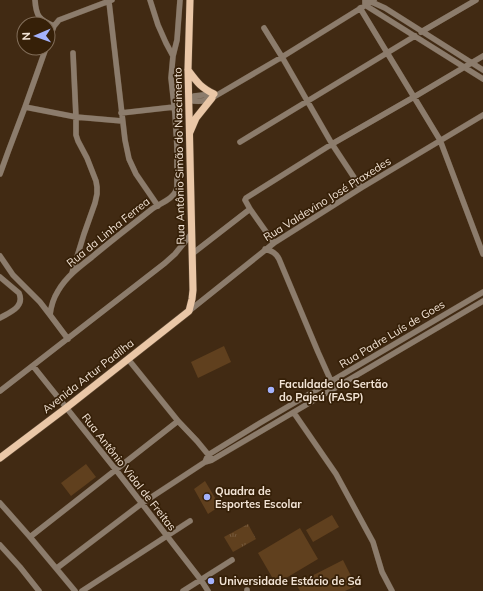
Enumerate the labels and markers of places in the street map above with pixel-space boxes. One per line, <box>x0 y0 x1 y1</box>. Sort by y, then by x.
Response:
place label: Faculdade do Sertão do Pajeú (FASP) <box>279 377 388 404</box>
marker: Faculdade do Sertão do Pajeú (FASP) <box>266 385 276 395</box>
place label: Quadra de Esportes Escolar <box>215 484 302 511</box>
marker: Quadra de Esportes Escolar <box>202 492 212 502</box>
place label: Universidade Estácio de Sá <box>219 574 362 588</box>
marker: Universidade Estácio de Sá <box>206 576 216 586</box>

